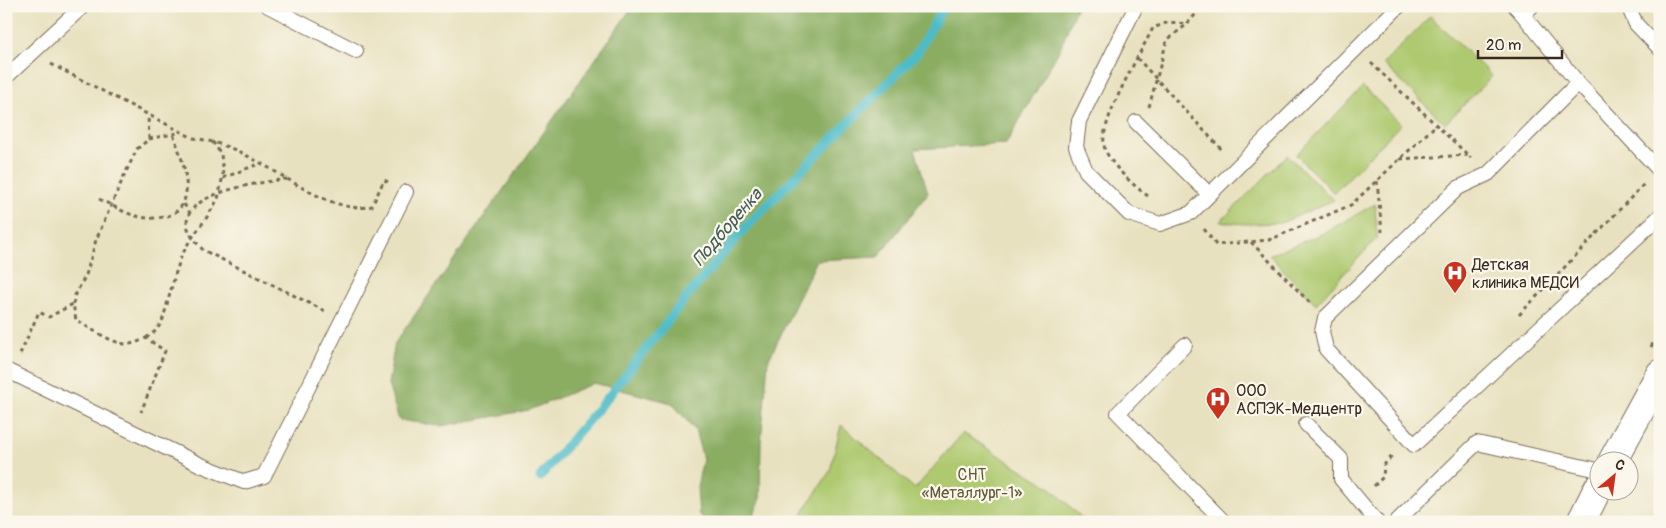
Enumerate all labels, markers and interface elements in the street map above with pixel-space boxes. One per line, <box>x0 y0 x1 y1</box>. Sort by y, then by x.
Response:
scale bar <box>1478 28 1562 60</box>
text: 20 m <box>1486 36 1521 55</box>
water label: Подборенка <box>687 183 768 271</box>
place label: Детская клиника МЕДСИ <box>1471 255 1579 293</box>
hospital icon: Детская клиника МЕДСИ <box>1442 260 1468 294</box>
place label: ООО АСПЭК-Медцентр <box>1236 381 1362 419</box>
hospital icon: ООО АСПЭК-Медцентр <box>1205 386 1231 420</box>
north arrow <box>1588 450 1638 500</box>
text: С <box>1612 456 1628 475</box>
park label: СНТ «Металлург-1» <box>922 465 1022 503</box>

